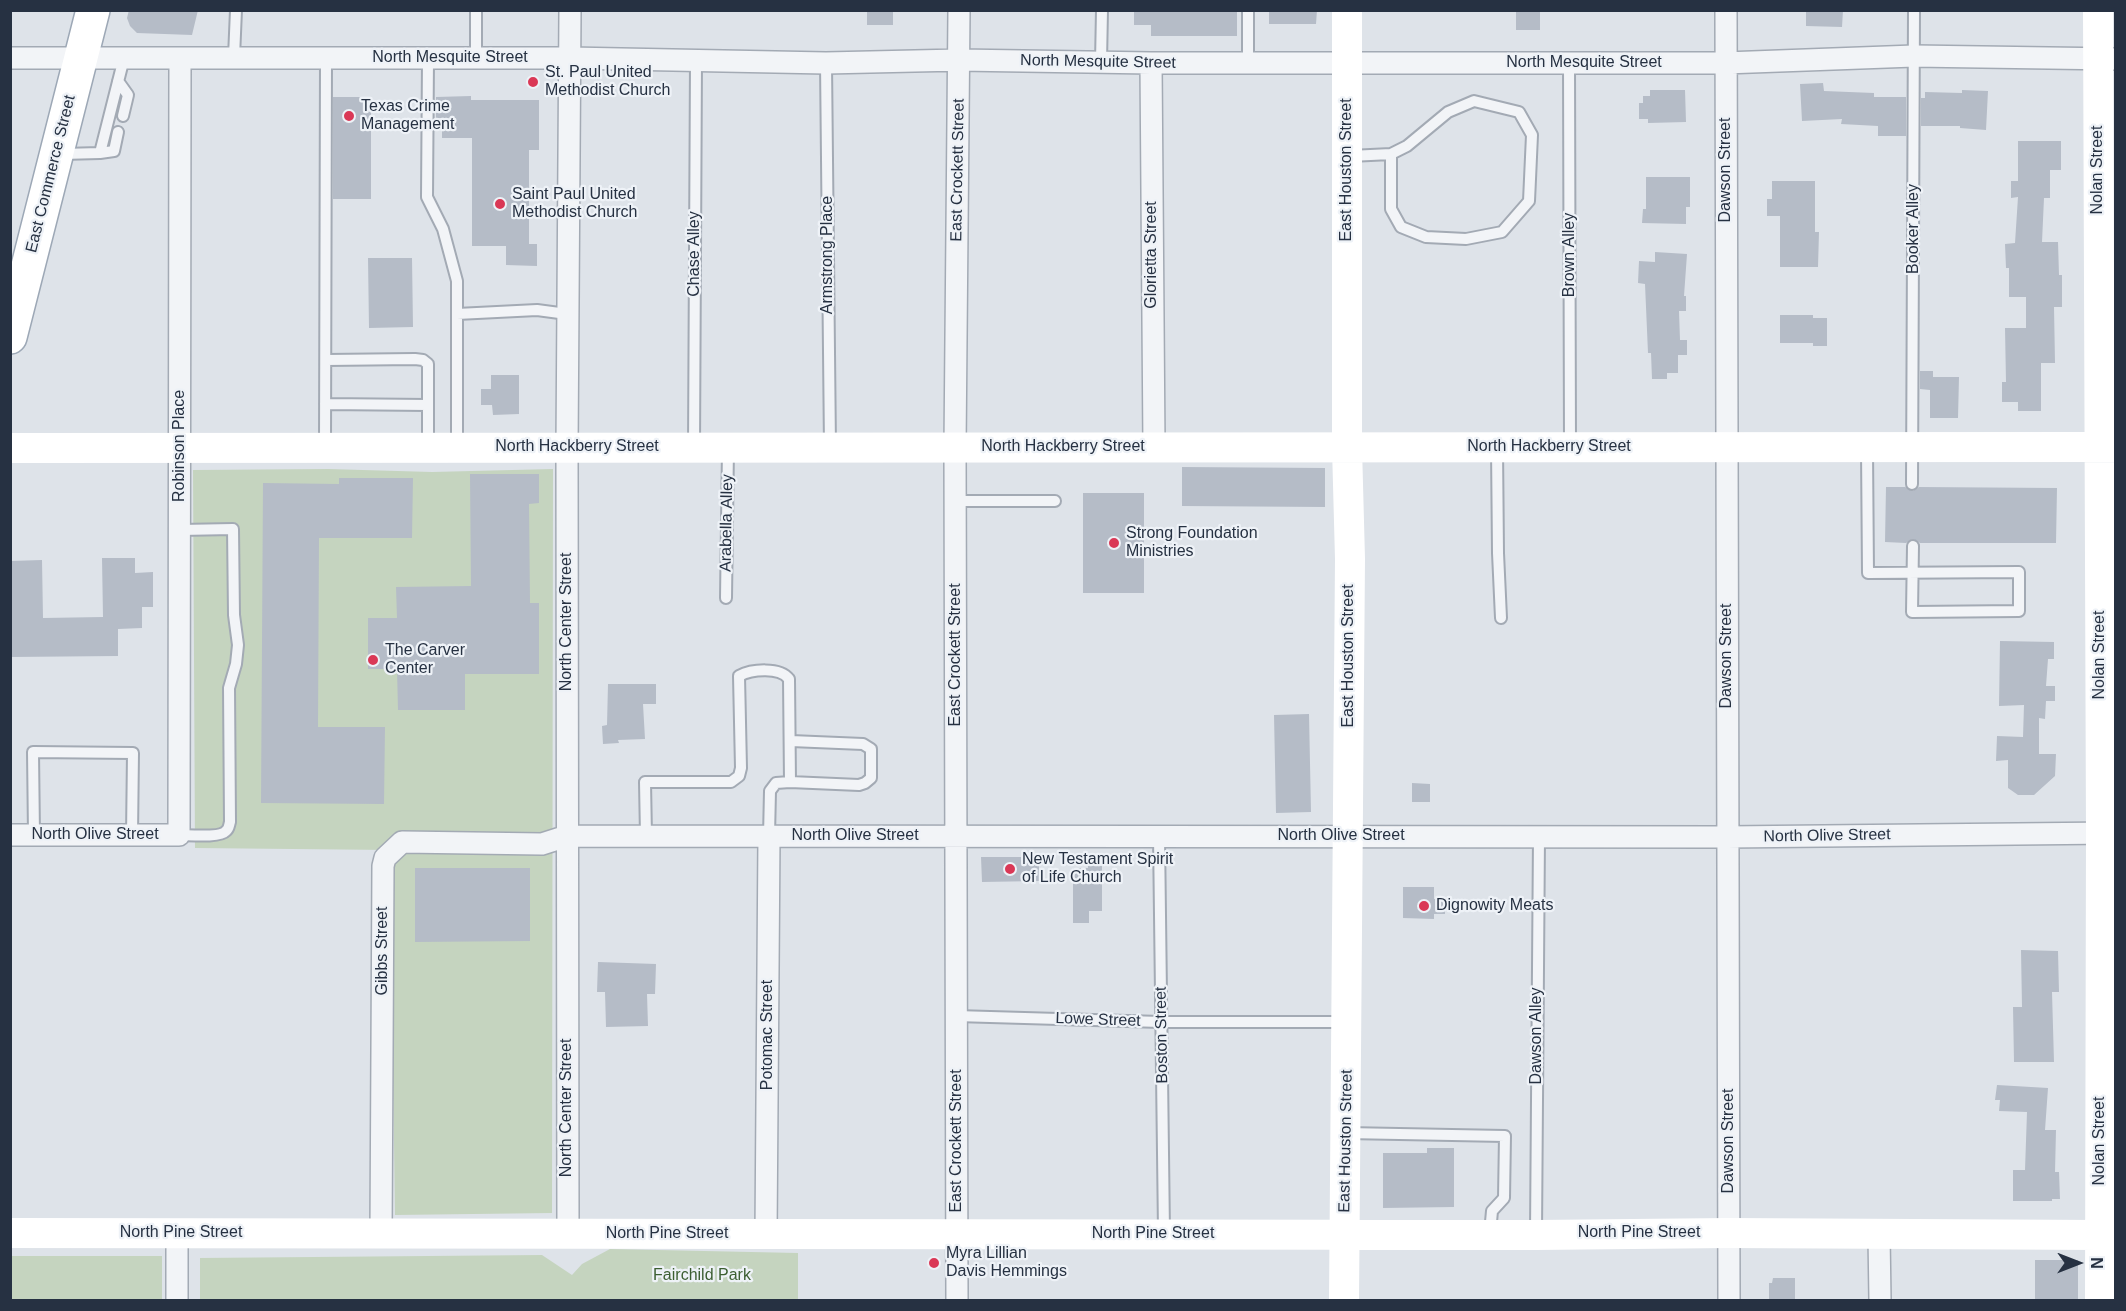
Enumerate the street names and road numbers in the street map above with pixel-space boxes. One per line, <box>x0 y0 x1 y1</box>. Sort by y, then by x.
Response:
street label: North Mesquite Street <box>372 48 528 68</box>
street label: North Mesquite Street <box>1020 51 1176 73</box>
street label: North Mesquite Street <box>1506 53 1662 73</box>
street label: East Commerce Street <box>22 93 80 255</box>
street label: East Crockett Street <box>947 98 969 242</box>
street label: East Houston Street <box>1337 98 1357 242</box>
street label: Dawson Street <box>1716 118 1736 222</box>
street label: Nolan Street <box>2088 126 2108 214</box>
street label: Booker Alley <box>1904 184 1924 274</box>
street label: Armstrong Place <box>818 196 838 314</box>
street label: Glorietta Street <box>1142 201 1162 309</box>
street label: Chase Alley <box>685 211 705 297</box>
street label: Brown Alley <box>1560 213 1580 297</box>
street label: Robinson Place <box>170 390 190 502</box>
street label: North Hackberry Street <box>495 437 659 457</box>
street label: North Hackberry Street <box>981 437 1145 457</box>
street label: North Hackberry Street <box>1467 437 1631 457</box>
street label: Arabella Alley <box>717 474 737 572</box>
street label: North Center Street <box>557 553 577 691</box>
street label: East Crockett Street <box>946 583 966 727</box>
street label: East Houston Street <box>1339 584 1359 728</box>
street label: Dawson Street <box>1717 604 1737 708</box>
street label: Nolan Street <box>2090 611 2110 699</box>
street label: North Olive Street <box>31 825 159 845</box>
street label: North Olive Street <box>1763 825 1891 847</box>
street label: North Olive Street <box>791 826 919 846</box>
street label: North Olive Street <box>1277 826 1405 846</box>
street label: Gibbs Street <box>373 907 393 995</box>
street label: Potomac Street <box>758 980 778 1090</box>
street label: Boston Street <box>1152 986 1172 1084</box>
street label: Dawson Alley <box>1527 988 1547 1084</box>
street label: Lowe Street <box>1055 1009 1141 1031</box>
street label: North Center Street <box>557 1039 577 1177</box>
street label: East Crockett Street <box>947 1069 967 1213</box>
street label: East Houston Street <box>1335 1069 1357 1213</box>
street label: Dawson Street <box>1719 1089 1739 1193</box>
street label: Nolan Street <box>2090 1097 2110 1185</box>
street label: North Pine Street <box>120 1223 242 1243</box>
street label: North Pine Street <box>1578 1223 1700 1243</box>
street label: North Pine Street <box>606 1224 728 1244</box>
street label: North Pine Street <box>1092 1224 1214 1244</box>

